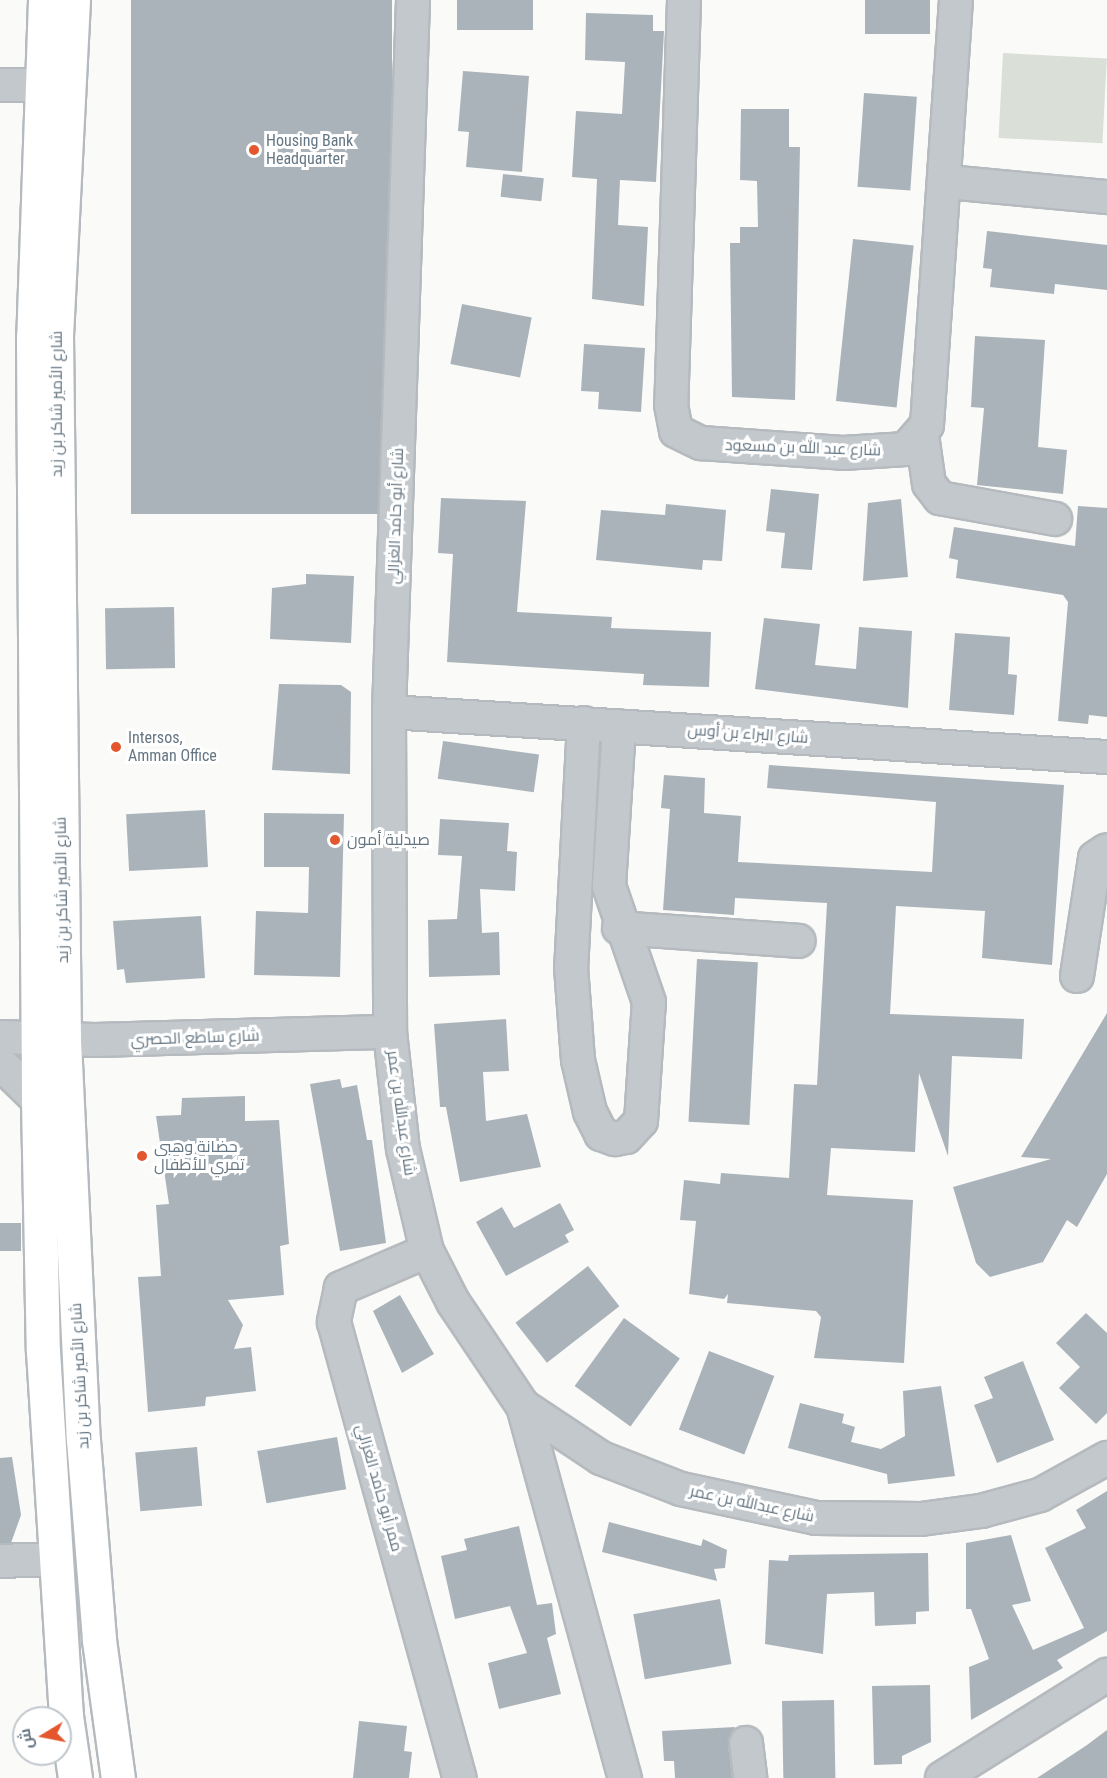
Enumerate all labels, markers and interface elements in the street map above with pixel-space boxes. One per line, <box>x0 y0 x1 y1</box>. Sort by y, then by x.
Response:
place label: Housing Bank Headquarter <box>266 131 353 169</box>
marker: Housing Bank Headquarter <box>247 143 261 157</box>
street label: شارع الأمير شاكر بن زيد <box>47 331 67 477</box>
street label: شارع عبد الله بن مسعود <box>725 436 881 460</box>
street label: شارع أبو حامد الغزالي <box>384 447 408 585</box>
street label: شارع البراء بن أوس <box>687 720 809 748</box>
place label: Intersos, Amman Office <box>128 728 217 766</box>
marker: Intersos, Amman Office <box>109 740 123 754</box>
street label: شارع الأمير شاكر بن زيد <box>51 817 73 963</box>
place label: صيدلية أمون <box>347 830 430 850</box>
marker: صيدلية أمون <box>328 833 342 847</box>
street label: شارع ساطع الحصري <box>130 1026 260 1050</box>
street label: شارع عبدالله بن عمر <box>383 1049 419 1177</box>
place label: حضانة وهبي تمري للأطفال <box>154 1137 245 1175</box>
marker: حضانة وهبي تمري للأطفال <box>135 1149 149 1163</box>
street label: شارع الأمير شاكر بن زيد <box>67 1302 93 1450</box>
street label: ممر أبو حامد الغزالي <box>352 1422 406 1554</box>
street label: شارع عبدالله بن عمر <box>688 1481 816 1527</box>
north arrow <box>12 1706 72 1766</box>
text: ش <box>15 1727 37 1751</box>

